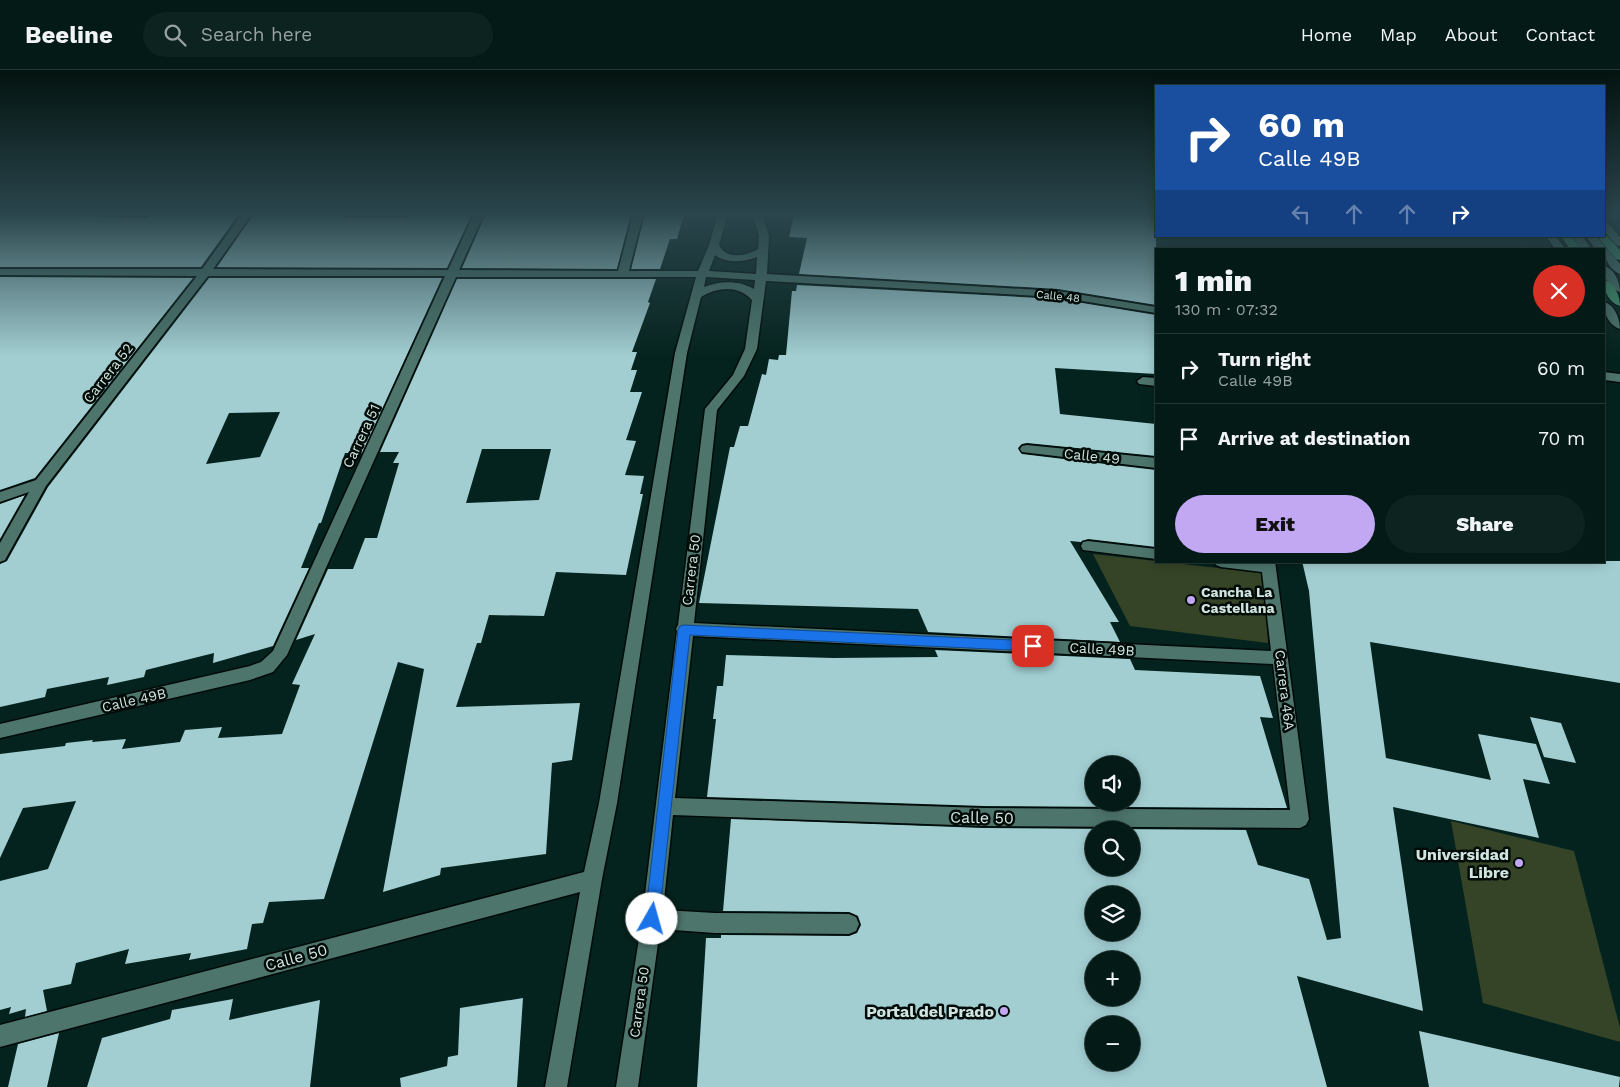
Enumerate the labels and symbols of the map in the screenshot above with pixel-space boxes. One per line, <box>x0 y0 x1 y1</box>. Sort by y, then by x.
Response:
street label: Calle 48 <box>1035 288 1081 305</box>
street label: Carrera 52 <box>80 340 136 406</box>
street label: Carrera 51 <box>339 402 383 470</box>
street label: Calle 49 <box>1063 445 1121 467</box>
street label: Carrera 50 <box>679 534 703 606</box>
place label: Cancha La Castellana <box>1201 584 1275 616</box>
marker: Cancha La Castellana <box>1185 594 1197 606</box>
pin <box>1012 625 1054 667</box>
street label: Calle 49B <box>1069 639 1135 659</box>
street label: Carrera 46A <box>1272 649 1298 731</box>
street label: Calle 49B <box>100 685 168 715</box>
street label: Calle 50 <box>950 807 1014 828</box>
place label: Universidad Libre <box>1416 845 1509 882</box>
marker: Universidad Libre <box>1513 857 1525 869</box>
position arrow <box>625 892 677 944</box>
street label: Calle 50 <box>263 940 329 975</box>
street label: Carrera 50 <box>626 965 652 1039</box>
place label: Portal del Prado <box>866 1002 994 1021</box>
marker: Portal del Prado <box>998 1005 1010 1017</box>

